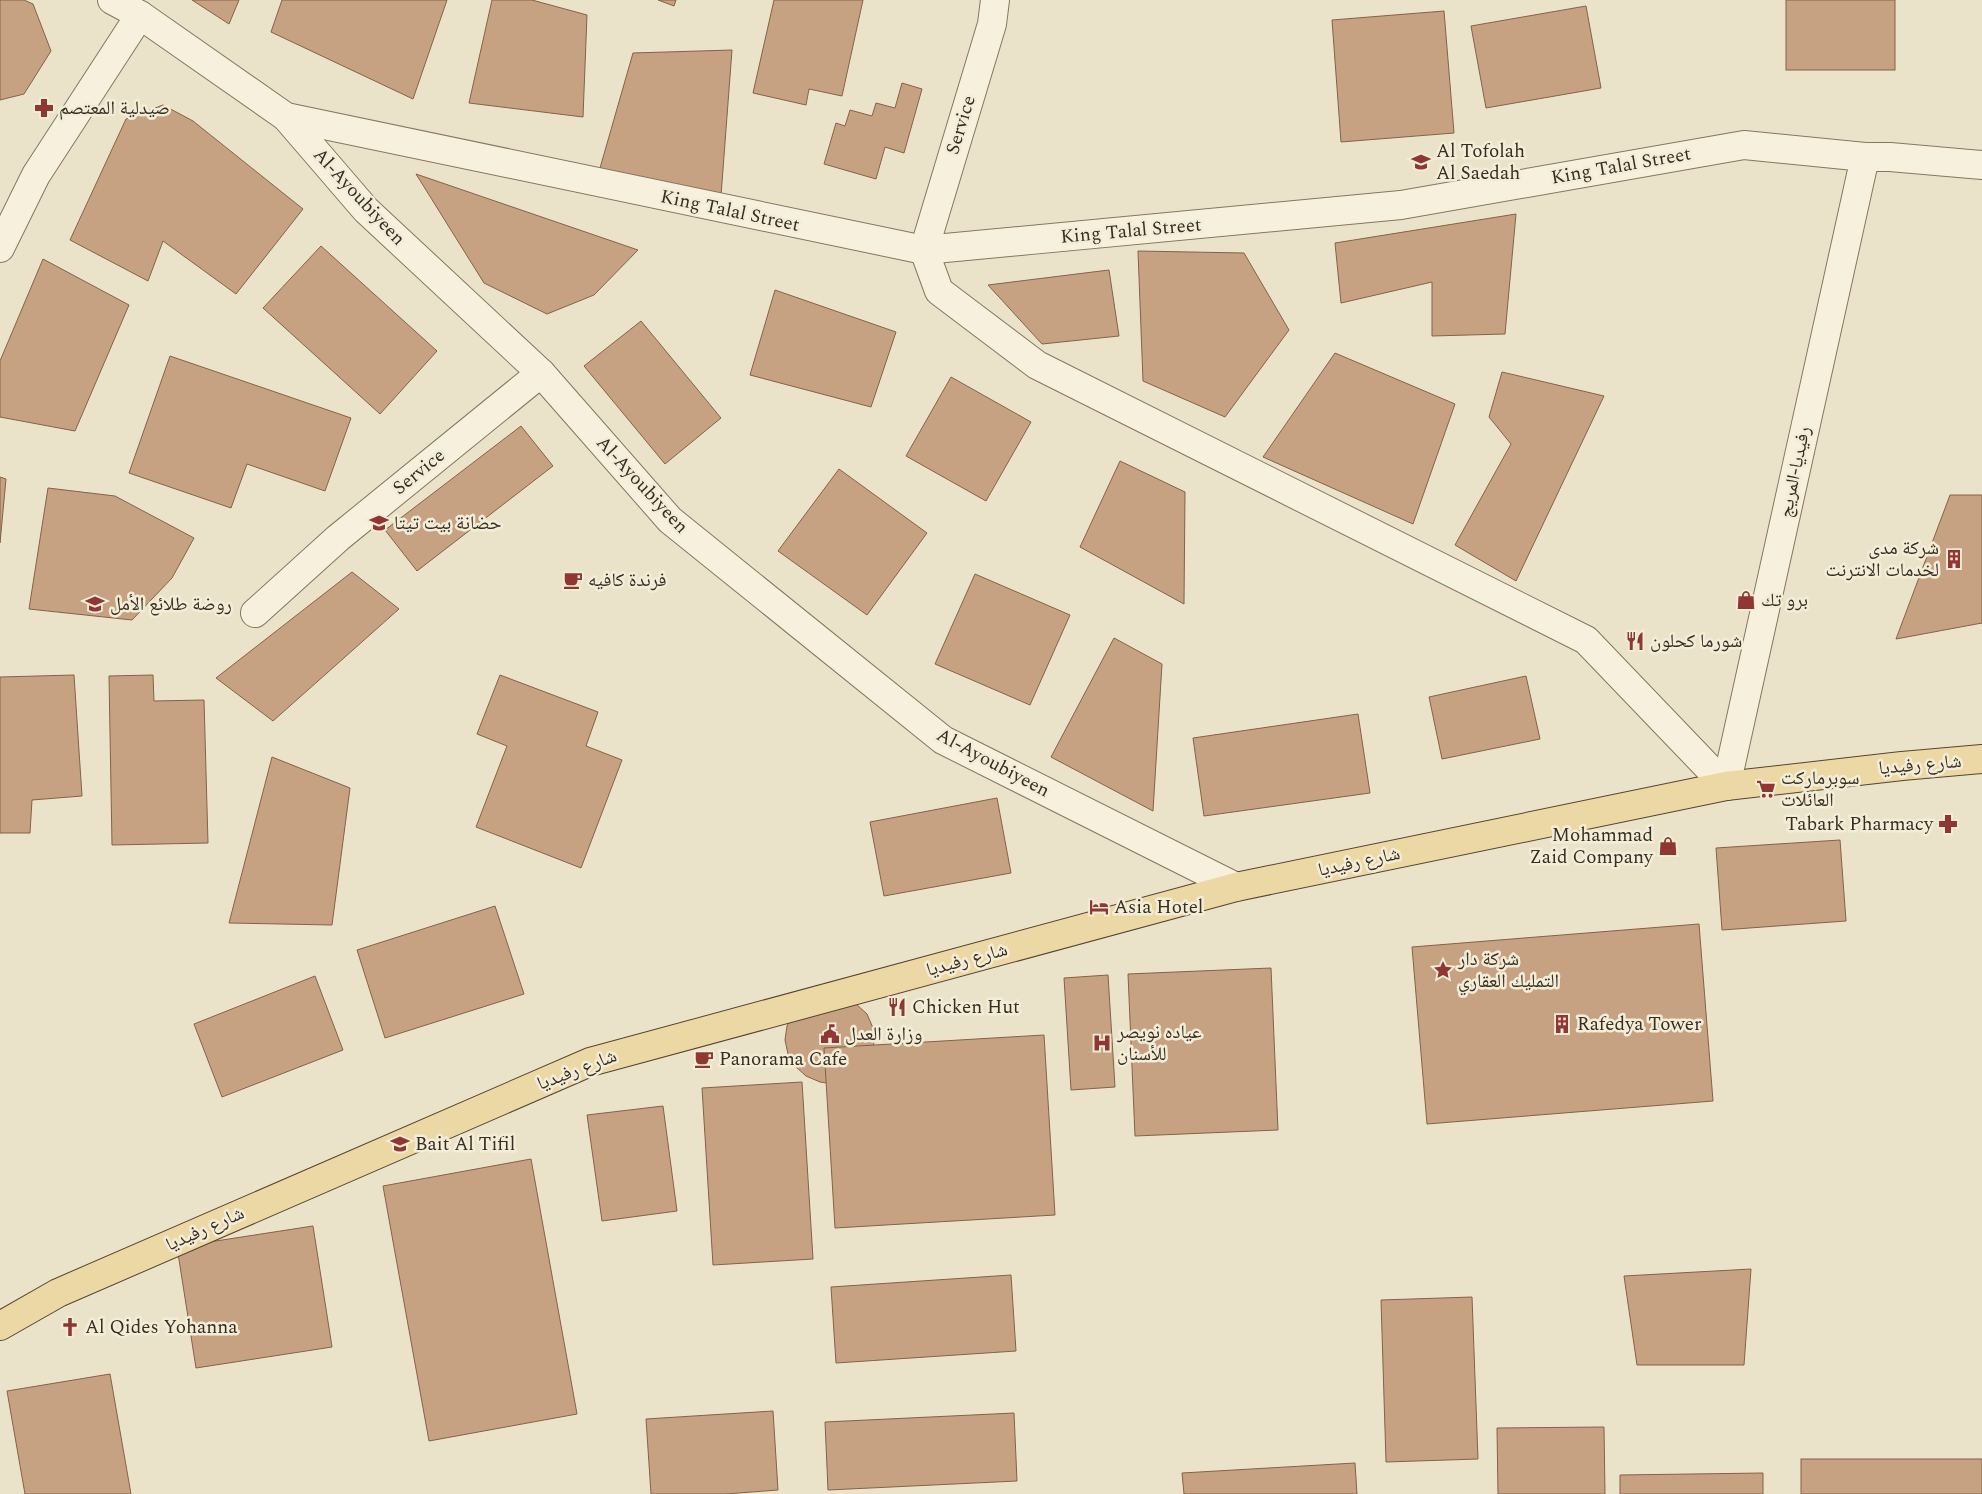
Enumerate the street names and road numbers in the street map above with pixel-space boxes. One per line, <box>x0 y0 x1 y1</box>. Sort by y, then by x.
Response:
street label: Service <box>938 92 984 158</box>
street label: King Talal Street <box>1549 139 1694 193</box>
street label: Al-Ayoubiyeen <box>306 141 412 253</box>
street label: King Talal Street <box>658 182 803 240</box>
street label: King Talal Street <box>1059 210 1203 252</box>
street label: رفيديا-المريج <box>1771 424 1819 520</box>
street label: Al-Ayoubiyeen <box>589 429 695 541</box>
street label: Service <box>386 442 452 502</box>
street label: Al-Ayoubiyeen <box>931 721 1055 805</box>
street label: شارع رفيديا <box>1877 747 1963 783</box>
street label: شارع رفيديا <box>1315 839 1403 885</box>
street label: شارع رفيديا <box>923 935 1011 985</box>
street label: شارع رفيديا <box>533 1042 621 1098</box>
street label: شارع رفيديا <box>161 1199 249 1259</box>

